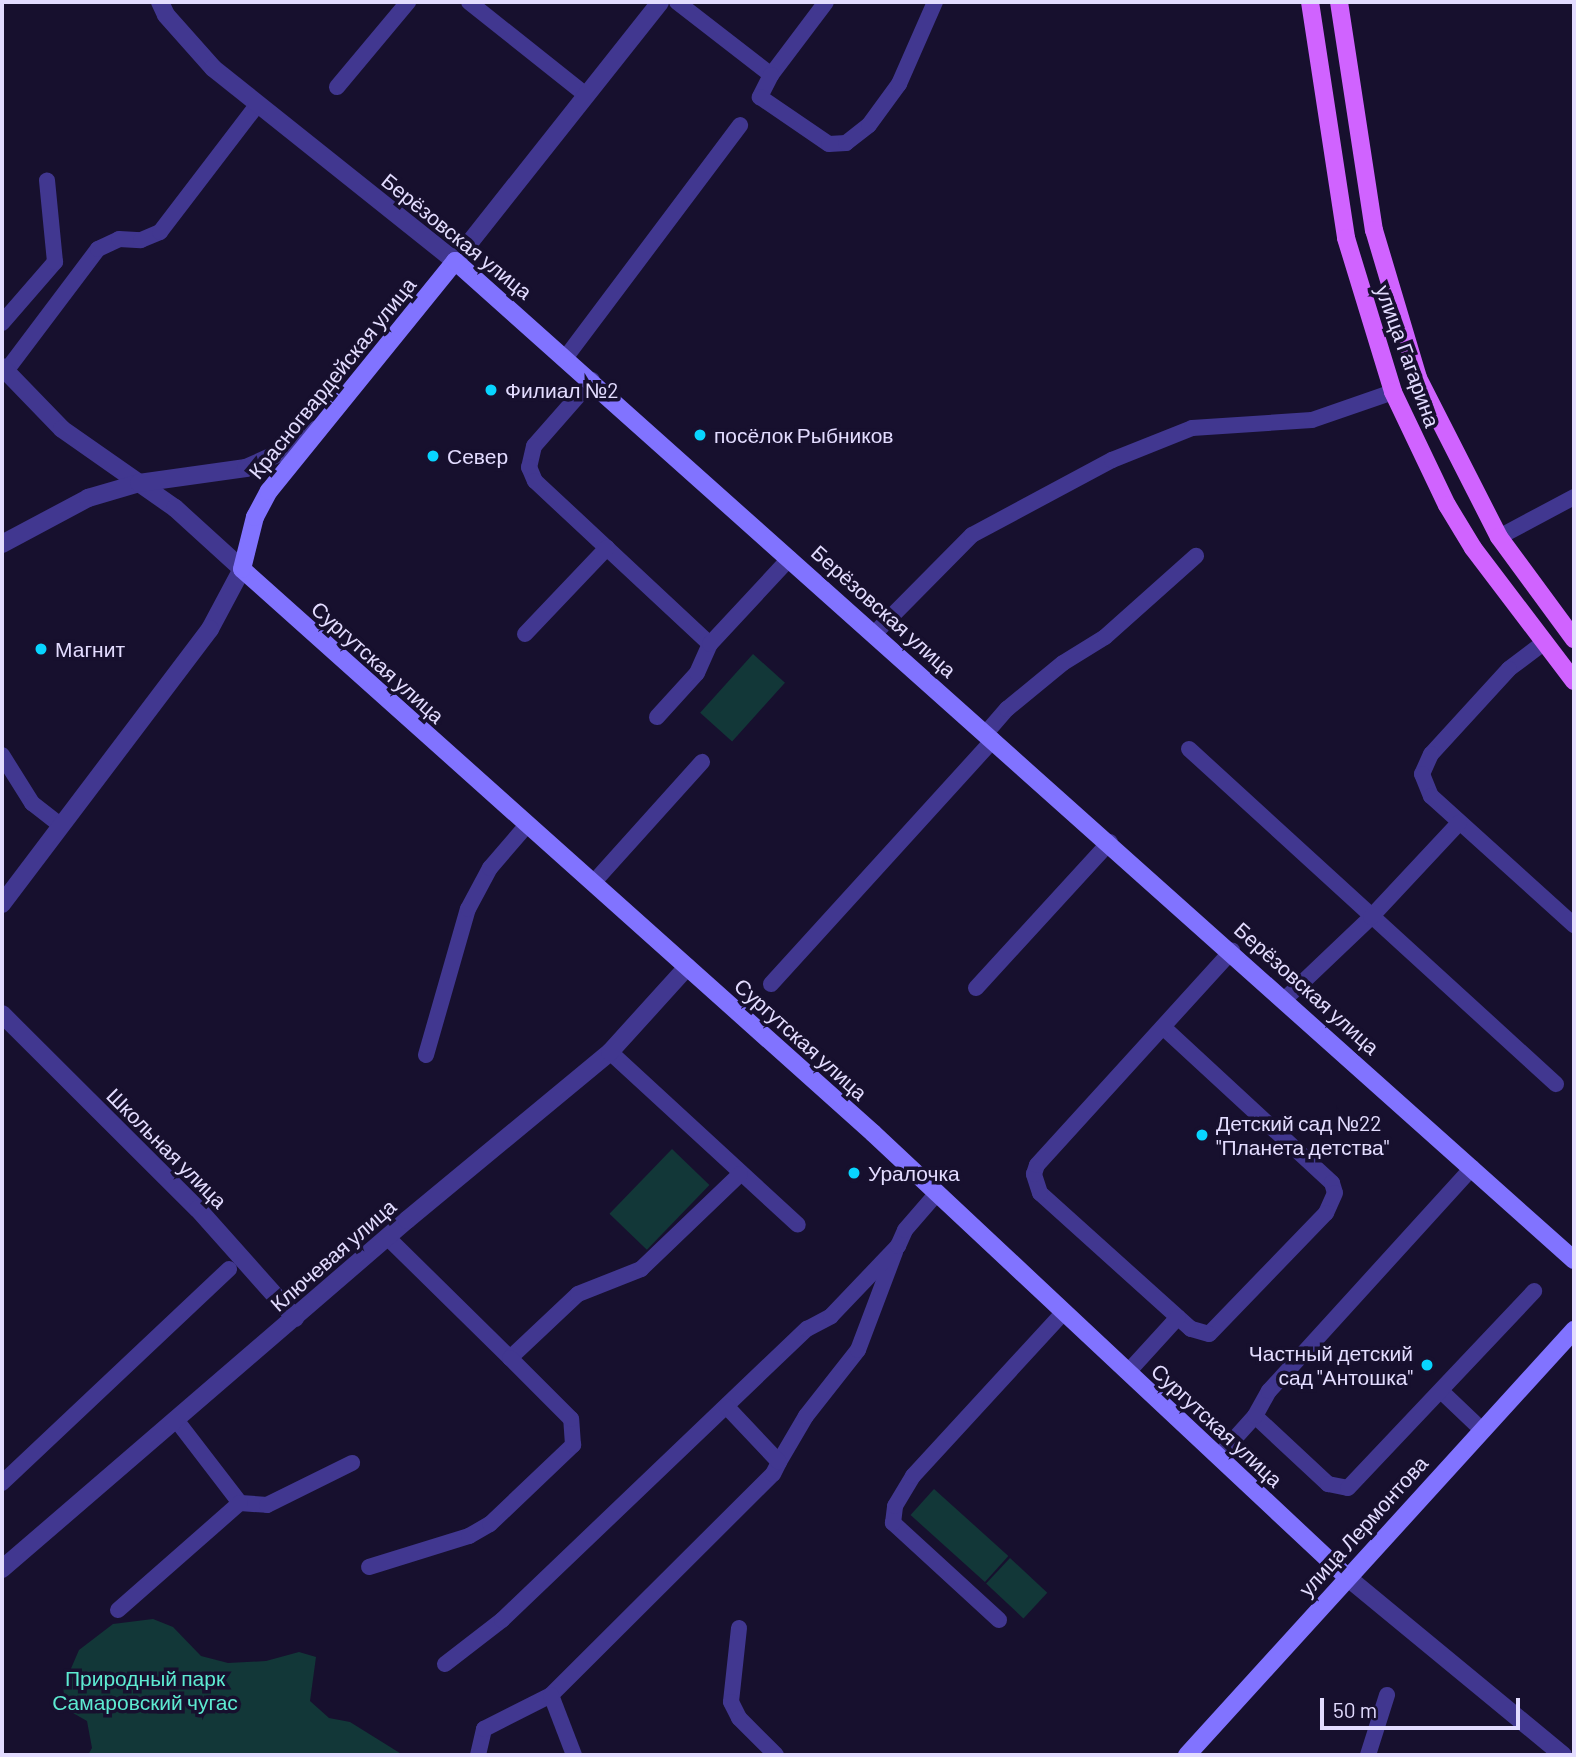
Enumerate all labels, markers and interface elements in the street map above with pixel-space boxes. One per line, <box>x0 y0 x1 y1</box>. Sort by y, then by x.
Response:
street label: Берёзовская улица <box>377 168 537 304</box>
street label: Красногвардейская улица <box>243 272 421 484</box>
street label: улица Гагарина <box>1371 282 1445 430</box>
place label: Филиал №2 <box>505 377 619 403</box>
marker: Филиал №2 <box>483 382 499 398</box>
place label: посёлок Рыбников <box>714 422 894 448</box>
marker: посёлок Рыбников <box>692 427 708 443</box>
place label: Север <box>447 443 508 469</box>
marker: Север <box>425 448 441 464</box>
street label: Берёзовская улица <box>806 539 962 683</box>
street label: Сургутская улица <box>306 596 450 728</box>
place label: Магнит <box>55 636 125 662</box>
marker: Магнит <box>33 641 49 657</box>
street label: Берёзовская улица <box>1229 916 1385 1060</box>
street label: Сургутская улица <box>729 973 873 1105</box>
street label: Школьная улица <box>102 1083 232 1213</box>
place label: Детский сад №22 "Планета детства" <box>1216 1110 1389 1160</box>
marker: Детский сад №22 "Планета детства" <box>1194 1127 1210 1143</box>
place label: Уралочка <box>868 1160 960 1186</box>
marker: Уралочка <box>846 1165 862 1181</box>
street label: Ключевая улица <box>265 1194 401 1316</box>
place label: Частный детский сад "Антошка" <box>1249 1340 1413 1390</box>
marker: Частный детский сад "Антошка" <box>1419 1357 1435 1373</box>
street label: Сургутская улица <box>1146 1358 1288 1492</box>
street label: улица Лермонтова <box>1293 1451 1433 1601</box>
park label: Природный парк Самаровский чугас <box>52 1665 238 1715</box>
scale bar <box>1324 1684 1524 1728</box>
text: 50 m <box>1333 1697 1377 1722</box>

